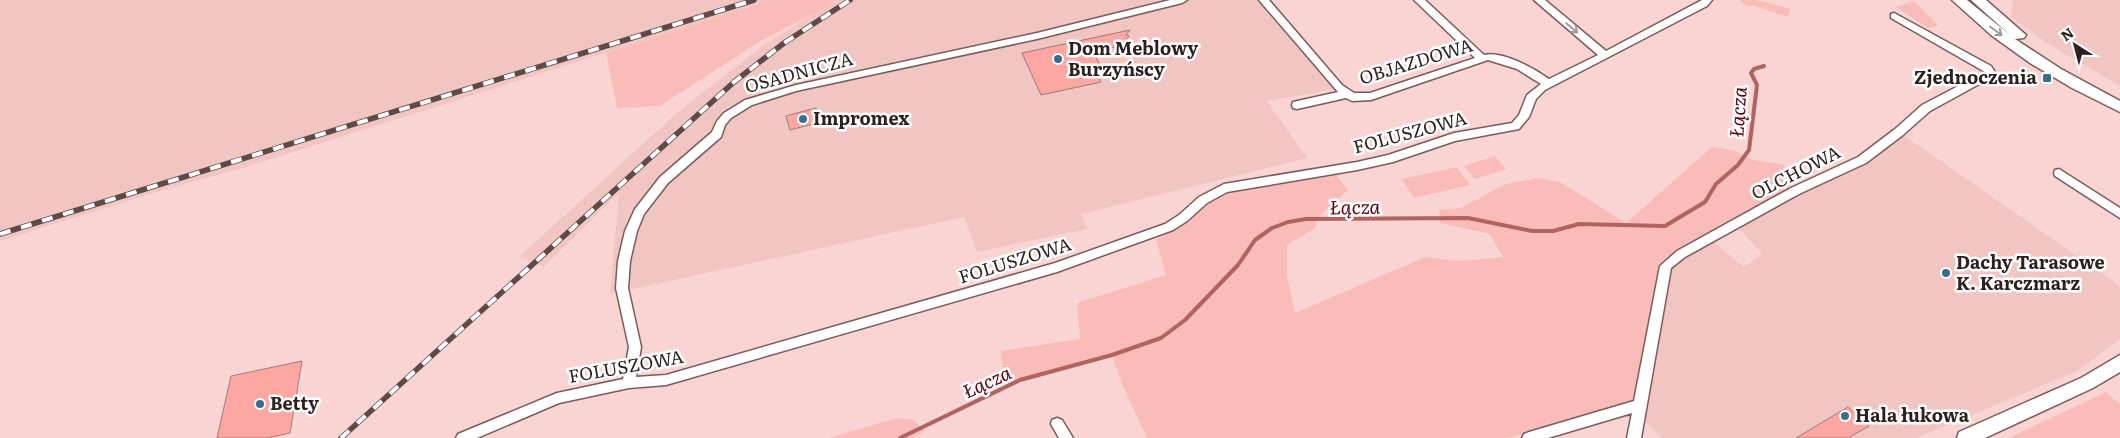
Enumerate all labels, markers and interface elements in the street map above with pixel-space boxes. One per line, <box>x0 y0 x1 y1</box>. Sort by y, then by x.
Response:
north arrow <box>2050 20 2100 70</box>
one-way arrow <box>1566 22 1579 34</box>
text: N <box>2056 22 2078 45</box>
one-way arrow <box>1989 26 2002 37</box>
street label: OBJAZDOWA <box>1356 31 1476 91</box>
place label: Dom Meblowy Burzyńscy <box>1068 34 1198 82</box>
street label: OSADNICZA <box>742 44 856 99</box>
marker: Dom Meblowy Burzyńscy <box>1052 53 1064 65</box>
place label: Zjednoczenia <box>1914 63 2038 90</box>
marker: Zjednoczenia <box>2041 72 2053 84</box>
water label: Łącza <box>1721 86 1753 138</box>
street label: FOLUSZOWA <box>1350 103 1469 160</box>
place label: Impromex <box>813 104 909 131</box>
marker: Impromex <box>797 113 809 125</box>
street label: OLCHOWA <box>1746 138 1845 206</box>
water label: Łącza <box>1329 192 1381 220</box>
street label: FOLUSZOWA <box>955 230 1074 289</box>
place label: Dachy Tarasowe K. Karczmarz <box>1956 248 2105 296</box>
marker: Dachy Tarasowe K. Karczmarz <box>1940 267 1952 279</box>
street label: FOLUSZOWA <box>566 342 685 389</box>
water label: Łącza <box>958 358 1016 404</box>
place label: Betty <box>270 389 319 416</box>
marker: Betty <box>254 398 266 410</box>
place label: Hala łukowa <box>1855 401 1970 428</box>
marker: Hala łukowa <box>1839 410 1851 422</box>

